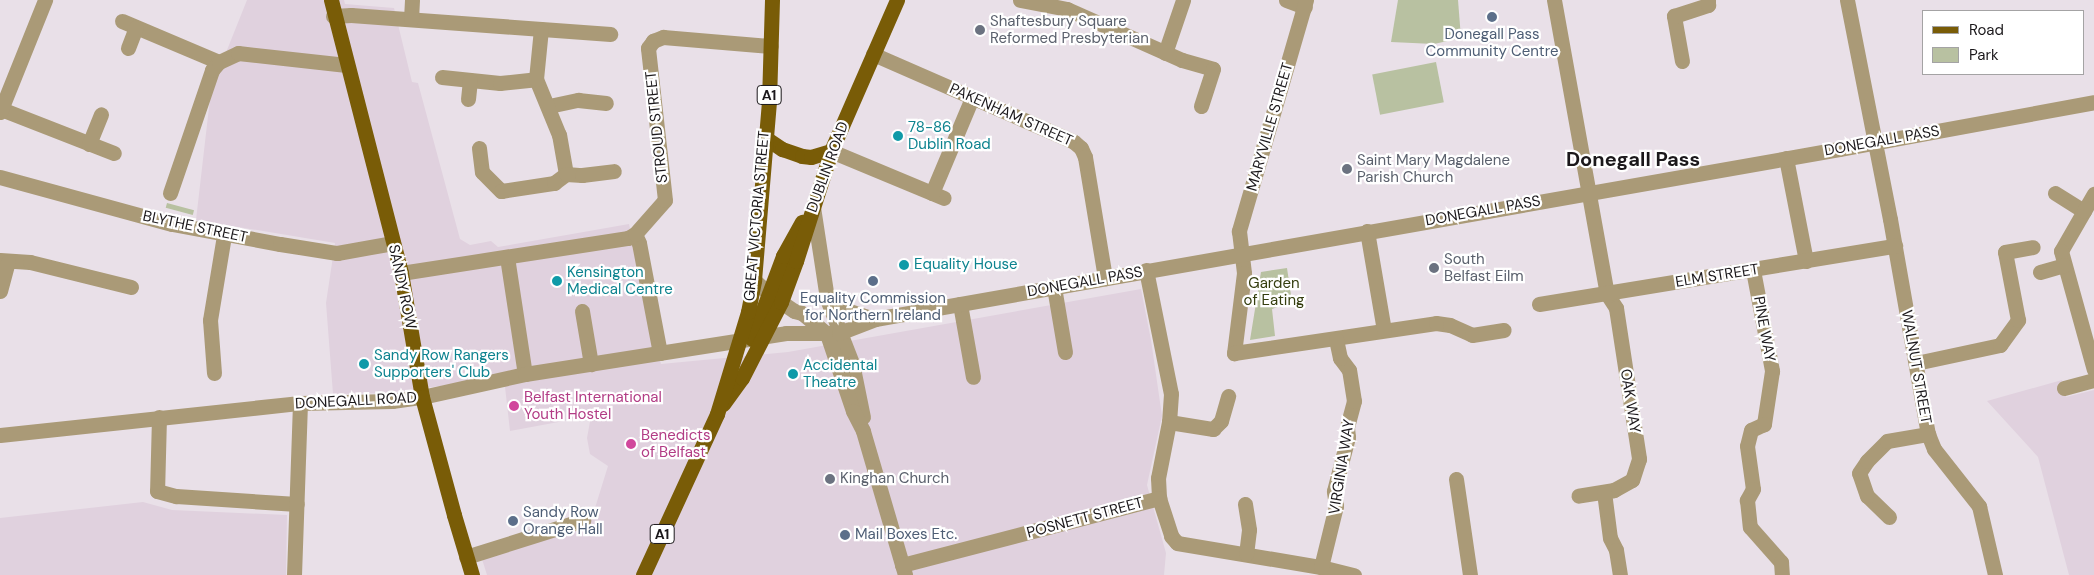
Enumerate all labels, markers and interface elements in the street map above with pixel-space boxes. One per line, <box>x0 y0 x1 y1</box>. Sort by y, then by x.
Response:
legend <box>1922 10 2084 75</box>
marker: Donegall Pass Community Centre <box>1486 11 1498 23</box>
place label: Shaftesbury Square Reformed Presbyterian <box>990 12 1149 47</box>
text: Road <box>1969 20 2004 40</box>
marker: Shaftesbury Square Reformed Presbyterian <box>974 24 986 36</box>
place label: Donegall Pass Community Centre <box>1426 25 1558 60</box>
text: Park <box>1969 45 1999 65</box>
street label: MARYVILLE STREET <box>1243 61 1297 193</box>
street label: STROUD STREET <box>642 70 672 184</box>
street label: PAKENHAM STREET <box>947 80 1075 150</box>
road number: A1 <box>756 84 782 106</box>
place label: 78-86 Dublin Road <box>908 118 991 153</box>
street label: DUBLIN ROAD <box>803 119 853 215</box>
street label: DONEGALL PASS <box>1823 122 1941 160</box>
street label: GREAT VICTORIA STREET <box>741 130 773 302</box>
marker: 78-86 Dublin Road <box>892 130 904 142</box>
district label: Donegall Pass <box>1566 147 1700 171</box>
place label: Saint Mary Magdalene Parish Church <box>1357 151 1510 186</box>
marker: Saint Mary Magdalene Parish Church <box>1341 163 1353 175</box>
street label: DONEGALL PASS <box>1424 192 1542 230</box>
street label: BLYTHE STREET <box>141 207 249 247</box>
street label: SANDY ROW <box>384 243 420 331</box>
place label: South Belfast Eilm <box>1444 250 1524 285</box>
place label: Equality House <box>914 256 1018 274</box>
marker: Equality House <box>898 259 910 271</box>
street label: ELM STREET <box>1674 261 1760 291</box>
marker: South Belfast Eilm <box>1428 262 1440 274</box>
place label: Kensington Medical Centre <box>567 263 673 298</box>
street label: DONEGALL PASS <box>1026 263 1144 301</box>
park label: Garden of Eating <box>1244 274 1304 309</box>
marker: Kensington Medical Centre <box>551 275 563 287</box>
marker: Equality Commission for Northern Ireland <box>867 275 879 287</box>
place label: Equality Commission for Northern Ireland <box>800 289 946 324</box>
street label: PINE WAY <box>1749 295 1779 363</box>
street label: WALNUT STREET <box>1897 309 1935 425</box>
place label: Sandy Row Rangers Supporters' Club <box>374 346 509 381</box>
place label: Accidental Theatre <box>803 356 877 391</box>
marker: Sandy Row Rangers Supporters' Club <box>358 358 370 370</box>
marker: Accidental Theatre <box>787 368 799 380</box>
street label: OAK WAY <box>1616 368 1644 434</box>
place label: Belfast International Youth Hostel <box>524 388 662 423</box>
street label: DONEGALL ROAD <box>295 389 417 413</box>
marker: Belfast International Youth Hostel <box>508 400 520 412</box>
street label: VIRGINIA WAY <box>1326 418 1358 516</box>
place label: Benedicts of Belfast <box>641 426 710 461</box>
marker: Benedicts of Belfast <box>625 438 637 450</box>
place label: Kinghan Church <box>840 470 949 488</box>
marker: Kinghan Church <box>824 473 836 485</box>
street label: POSNETT STREET <box>1025 494 1145 542</box>
place label: Sandy Row Orange Hall <box>523 503 603 538</box>
marker: Sandy Row Orange Hall <box>507 515 519 527</box>
road number: A1 <box>650 522 674 546</box>
place label: Mail Boxes Etc. <box>855 526 957 544</box>
marker: Mail Boxes Etc. <box>839 529 851 541</box>

